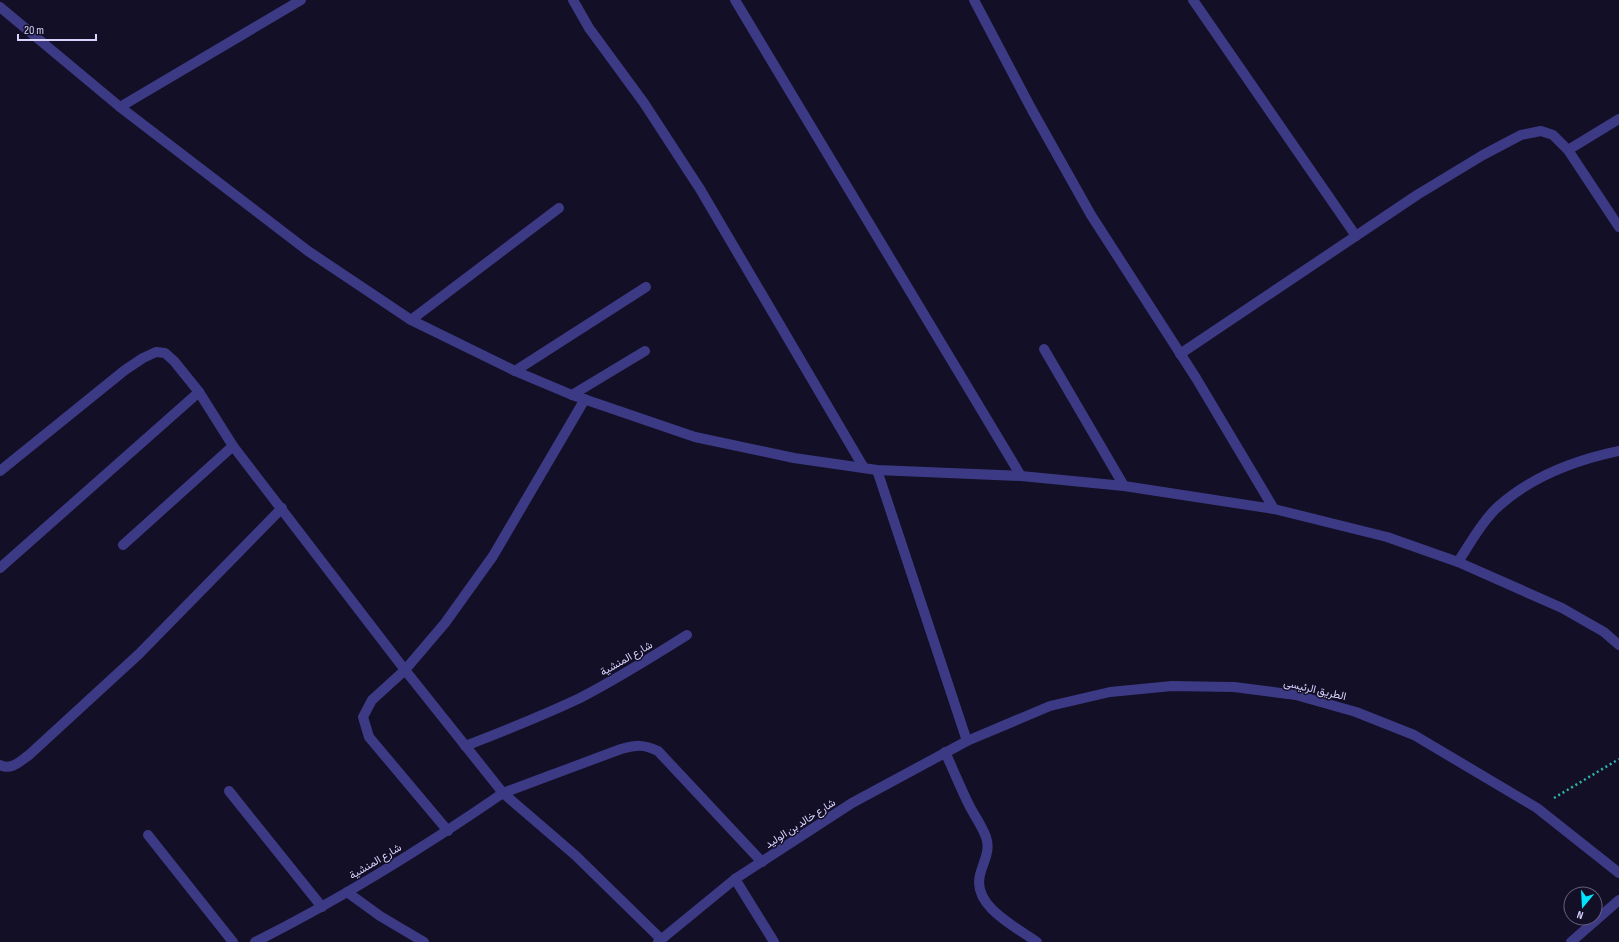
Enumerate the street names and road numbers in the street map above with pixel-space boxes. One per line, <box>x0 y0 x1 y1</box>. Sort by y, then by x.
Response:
street label: شارع المنشية <box>598 638 656 680</box>
street label: الطريق الرئيسى <box>1282 676 1348 703</box>
street label: شارع خالد بن الوليد <box>763 796 839 852</box>
street label: شارع المنشية <box>347 841 405 883</box>

